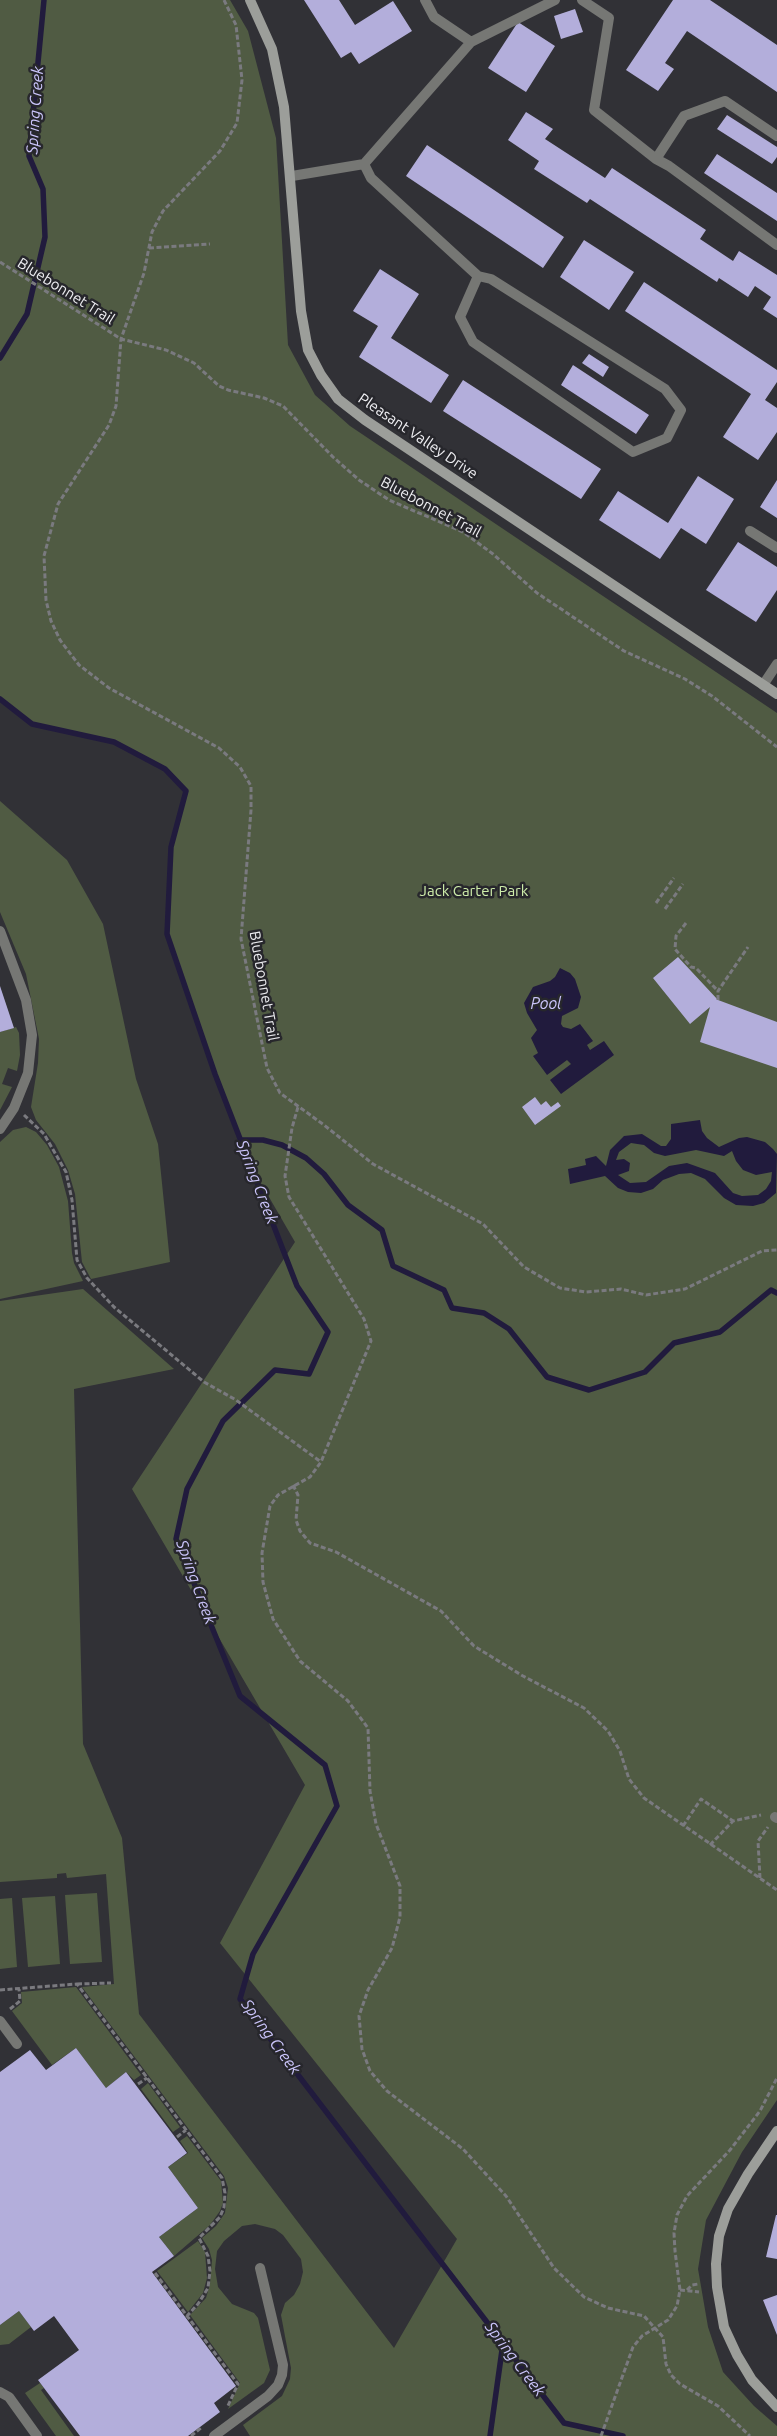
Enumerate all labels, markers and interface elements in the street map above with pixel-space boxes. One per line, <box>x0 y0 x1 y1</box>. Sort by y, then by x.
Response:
water label: Spring Creek <box>22 65 48 155</box>
street label: Bluebonnet Trail <box>14 254 118 328</box>
street label: Pleasant Valley Drive <box>355 389 481 483</box>
street label: Bluebonnet Trail <box>378 473 484 541</box>
park label: Jack Carter Park <box>420 882 528 900</box>
street label: Bluebonnet Trail <box>245 930 283 1042</box>
water label: Pool <box>530 994 562 1014</box>
water label: Spring Creek <box>232 1137 282 1227</box>
water label: Spring Creek <box>172 1537 220 1627</box>
water label: Spring Creek <box>237 1996 305 2078</box>
water label: Spring Creek <box>481 2318 549 2400</box>

